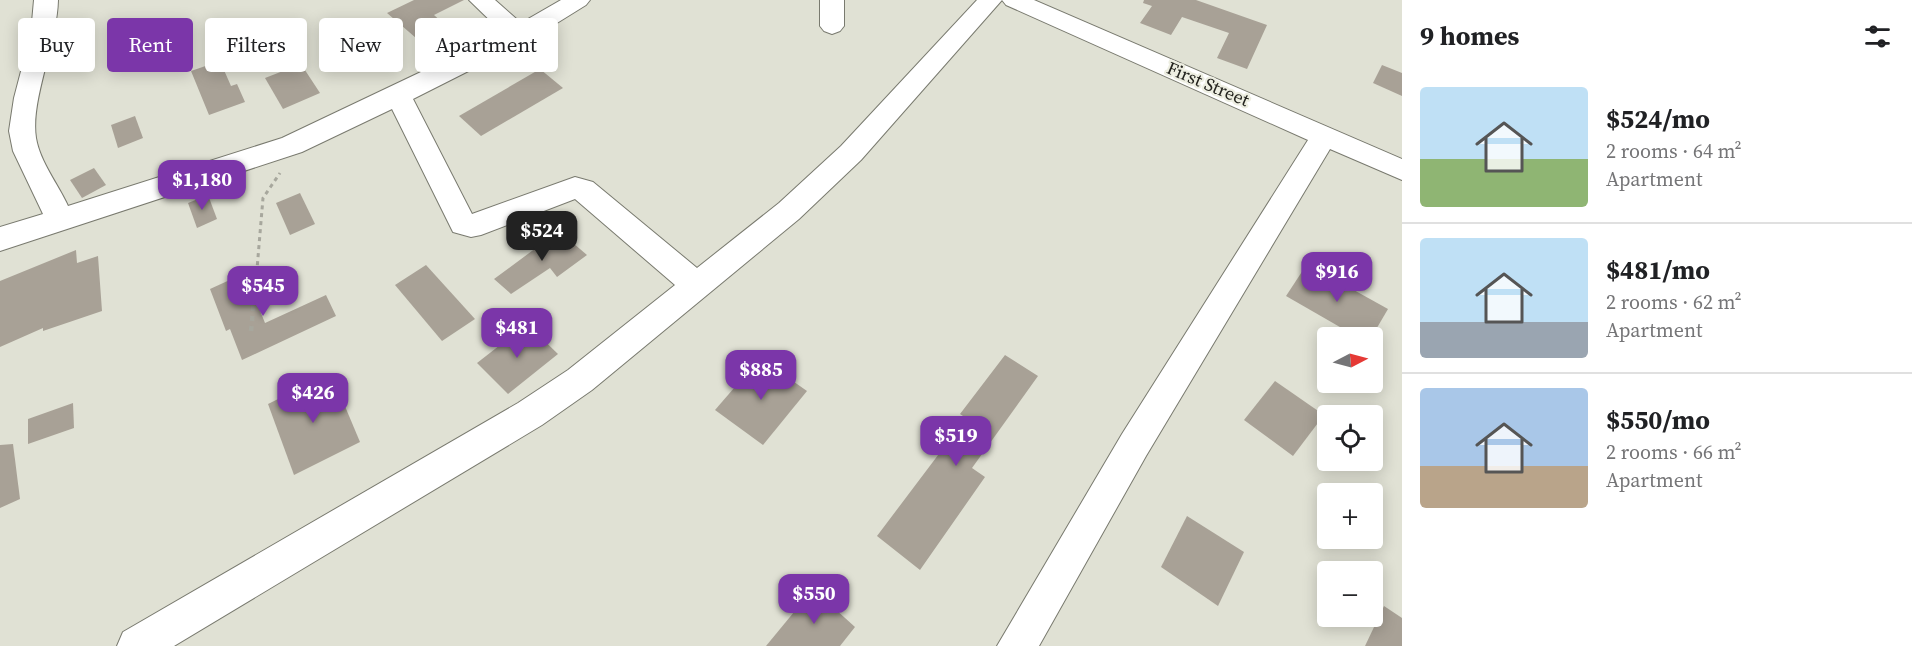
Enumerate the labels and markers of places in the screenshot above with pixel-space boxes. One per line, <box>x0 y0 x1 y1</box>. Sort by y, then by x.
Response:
pin: $1,180 <box>153 160 251 211</box>
pin: $524 <box>506 211 578 262</box>
pin: $916 <box>1301 252 1373 303</box>
pin: $545 <box>227 266 299 317</box>
pin: $481 <box>481 308 553 359</box>
pin: $885 <box>725 350 797 401</box>
pin: $426 <box>277 373 349 424</box>
pin: $519 <box>920 416 992 467</box>
pin: $550 <box>778 574 850 625</box>

